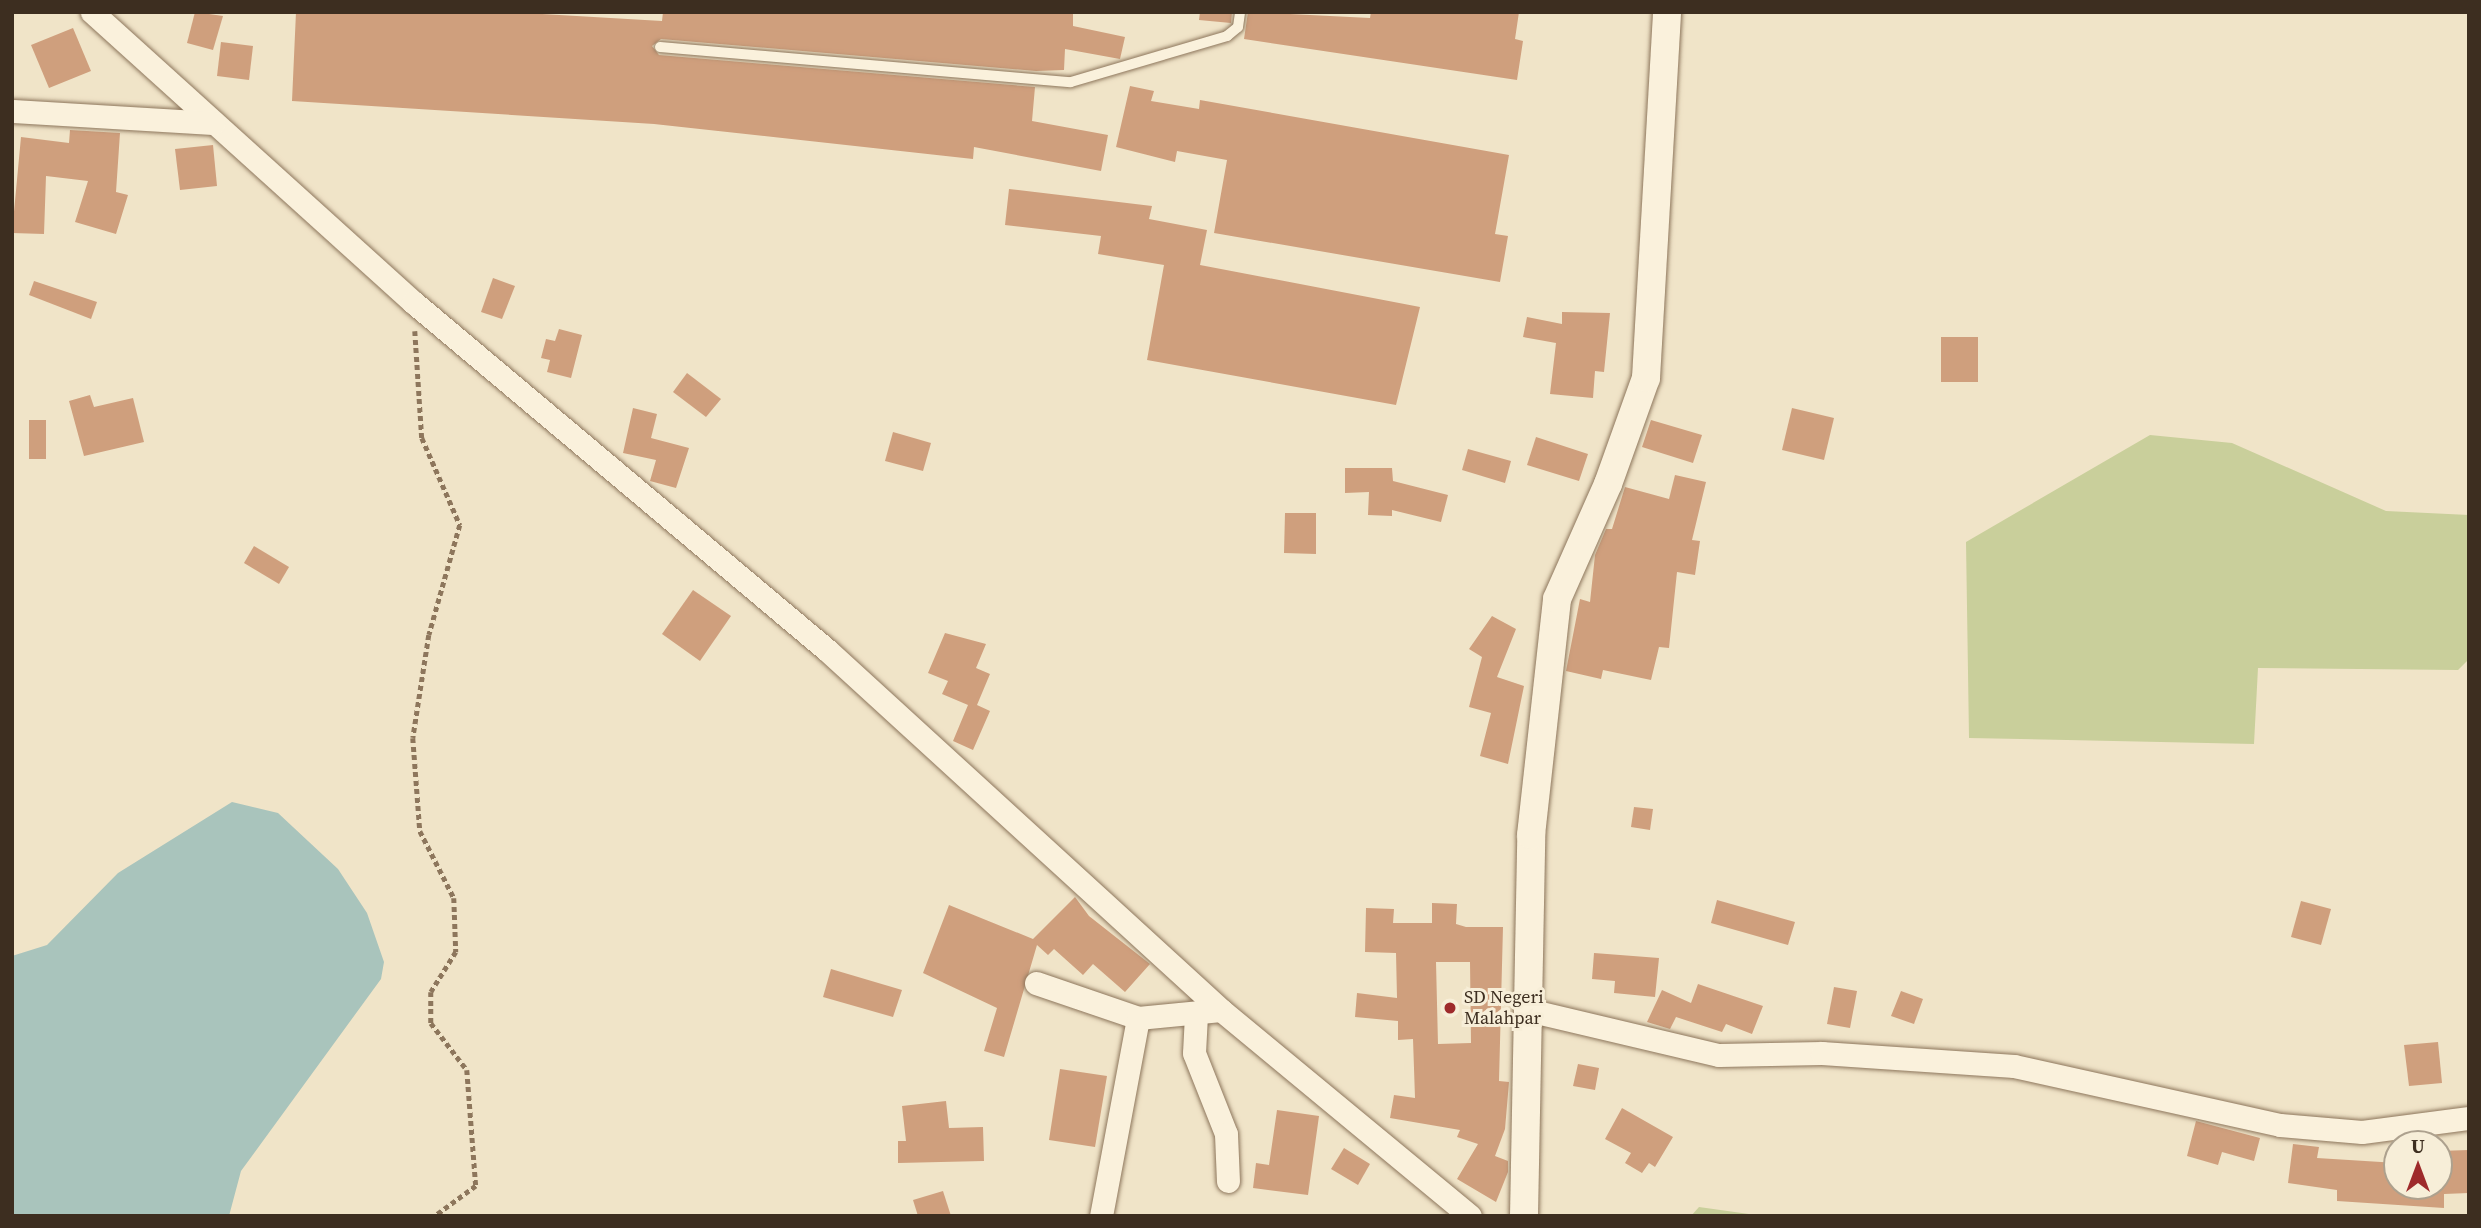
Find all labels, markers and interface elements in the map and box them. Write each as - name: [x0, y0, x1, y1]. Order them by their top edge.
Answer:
- place label: SD Negeri Malahpar: [1464, 987, 1544, 1030]
- marker: SD Negeri Malahpar: [1442, 1000, 1458, 1016]
- north arrow: [2383, 1130, 2453, 1200]
- text: U: [2411, 1133, 2425, 1159]

